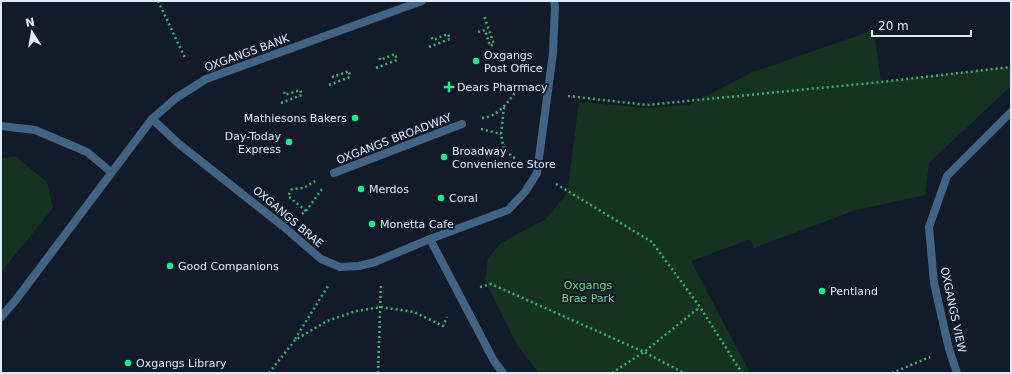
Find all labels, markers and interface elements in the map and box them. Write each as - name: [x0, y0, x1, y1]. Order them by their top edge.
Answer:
- north arrow: [12, 12, 52, 52]
- scale bar: [872, 12, 971, 38]
- text: N: [24, 15, 36, 30]
- text: 20 m: [878, 19, 909, 33]
- street label: OXGANGS BANK: [203, 31, 292, 74]
- place label: Oxgangs Post Office: [484, 49, 543, 75]
- marker: Oxgangs Post Office: [471, 56, 481, 66]
- place label: Dears Pharmacy: [457, 81, 548, 94]
- marker: Dears Pharmacy: [444, 82, 454, 92]
- street label: OXGANGS BROADWAY: [335, 111, 454, 167]
- place label: Mathiesons Bakers: [244, 112, 347, 125]
- marker: Mathiesons Bakers: [350, 113, 360, 123]
- place label: Day-Today Express: [225, 130, 281, 156]
- marker: Day-Today Express: [284, 137, 294, 147]
- place label: Broadway Convenience Store: [452, 145, 556, 171]
- marker: Broadway Convenience Store: [439, 152, 449, 162]
- place label: Merdos: [369, 183, 409, 196]
- street label: OXGANGS BRAE: [250, 184, 326, 250]
- marker: Merdos: [356, 184, 366, 194]
- place label: Coral: [449, 192, 478, 205]
- marker: Coral: [436, 193, 446, 203]
- place label: Monetta Cafe: [380, 218, 454, 231]
- marker: Monetta Cafe: [367, 219, 377, 229]
- place label: Good Companions: [178, 260, 279, 273]
- marker: Good Companions: [165, 261, 175, 271]
- street label: OXGANGS VIEW: [938, 266, 968, 354]
- park label: Oxgangs Brae Park: [562, 279, 615, 305]
- place label: Pentland: [830, 285, 878, 298]
- marker: Pentland: [817, 286, 827, 296]
- place label: Oxgangs Library: [136, 357, 227, 370]
- marker: Oxgangs Library: [123, 358, 133, 368]

